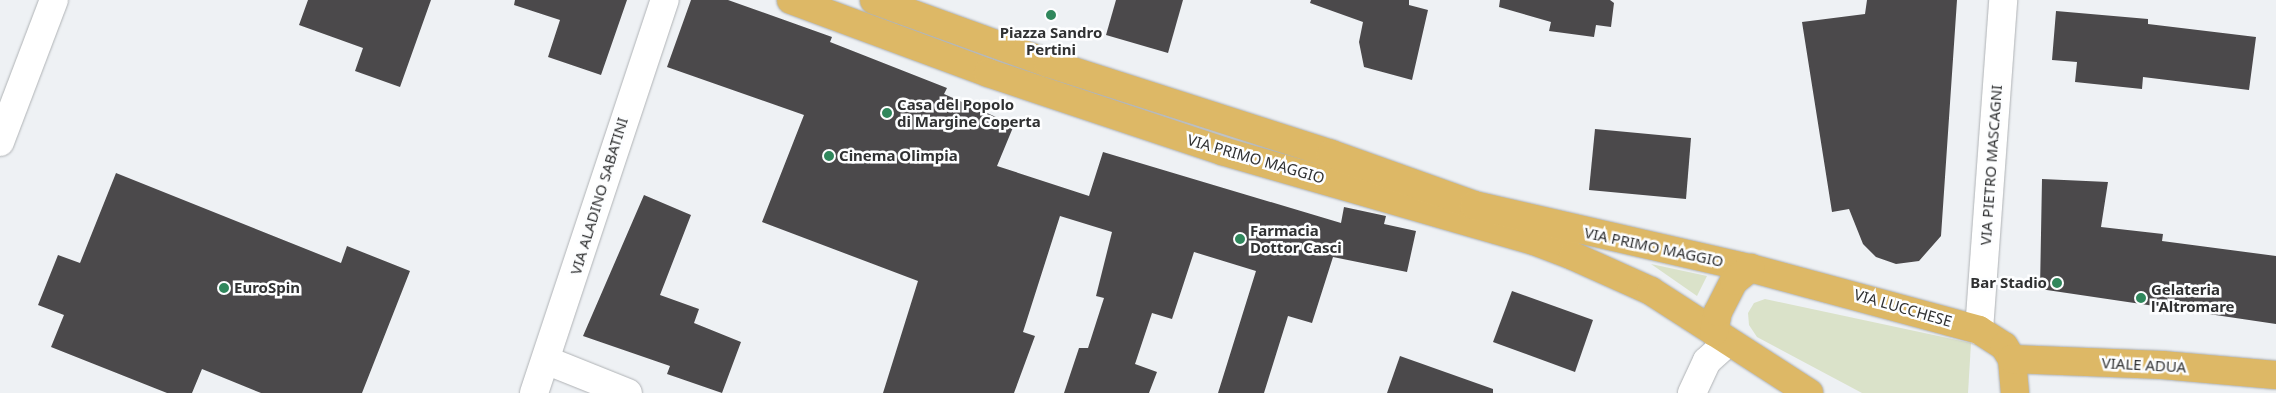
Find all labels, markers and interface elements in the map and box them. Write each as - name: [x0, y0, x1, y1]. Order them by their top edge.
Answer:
- marker: Piazza Sandro Pertini: [1045, 9, 1057, 21]
- place label: Piazza Sandro Pertini: [1000, 23, 1102, 58]
- street label: VIA PIETRO MASCAGNI: [1976, 84, 2006, 246]
- place label: Casa del Popolo di Margine Coperta: [897, 95, 1041, 130]
- marker: Casa del Popolo di Margine Coperta: [881, 107, 893, 119]
- street label: VIA ALADINO SABATINI: [566, 115, 632, 277]
- street label: VIA PRIMO MAGGIO: [1185, 131, 1327, 187]
- place label: Cinema Olimpia: [839, 147, 958, 165]
- marker: Cinema Olimpia: [823, 150, 835, 162]
- place label: Farmacia Dottor Casci: [1250, 221, 1342, 256]
- street label: VIA PRIMO MAGGIO: [1583, 223, 1725, 271]
- marker: Farmacia Dottor Casci: [1234, 233, 1246, 245]
- place label: Bar Stadio: [1970, 274, 2047, 292]
- marker: Bar Stadio: [2051, 277, 2063, 289]
- place label: EuroSpin: [234, 279, 300, 297]
- place label: Gelateria l'Altromare: [2151, 280, 2235, 315]
- marker: EuroSpin: [218, 282, 230, 294]
- street label: VIA LUCCHESE: [1852, 285, 1954, 331]
- marker: Gelateria l'Altromare: [2135, 292, 2147, 304]
- street label: VIALE ADUA: [2101, 354, 2187, 376]

